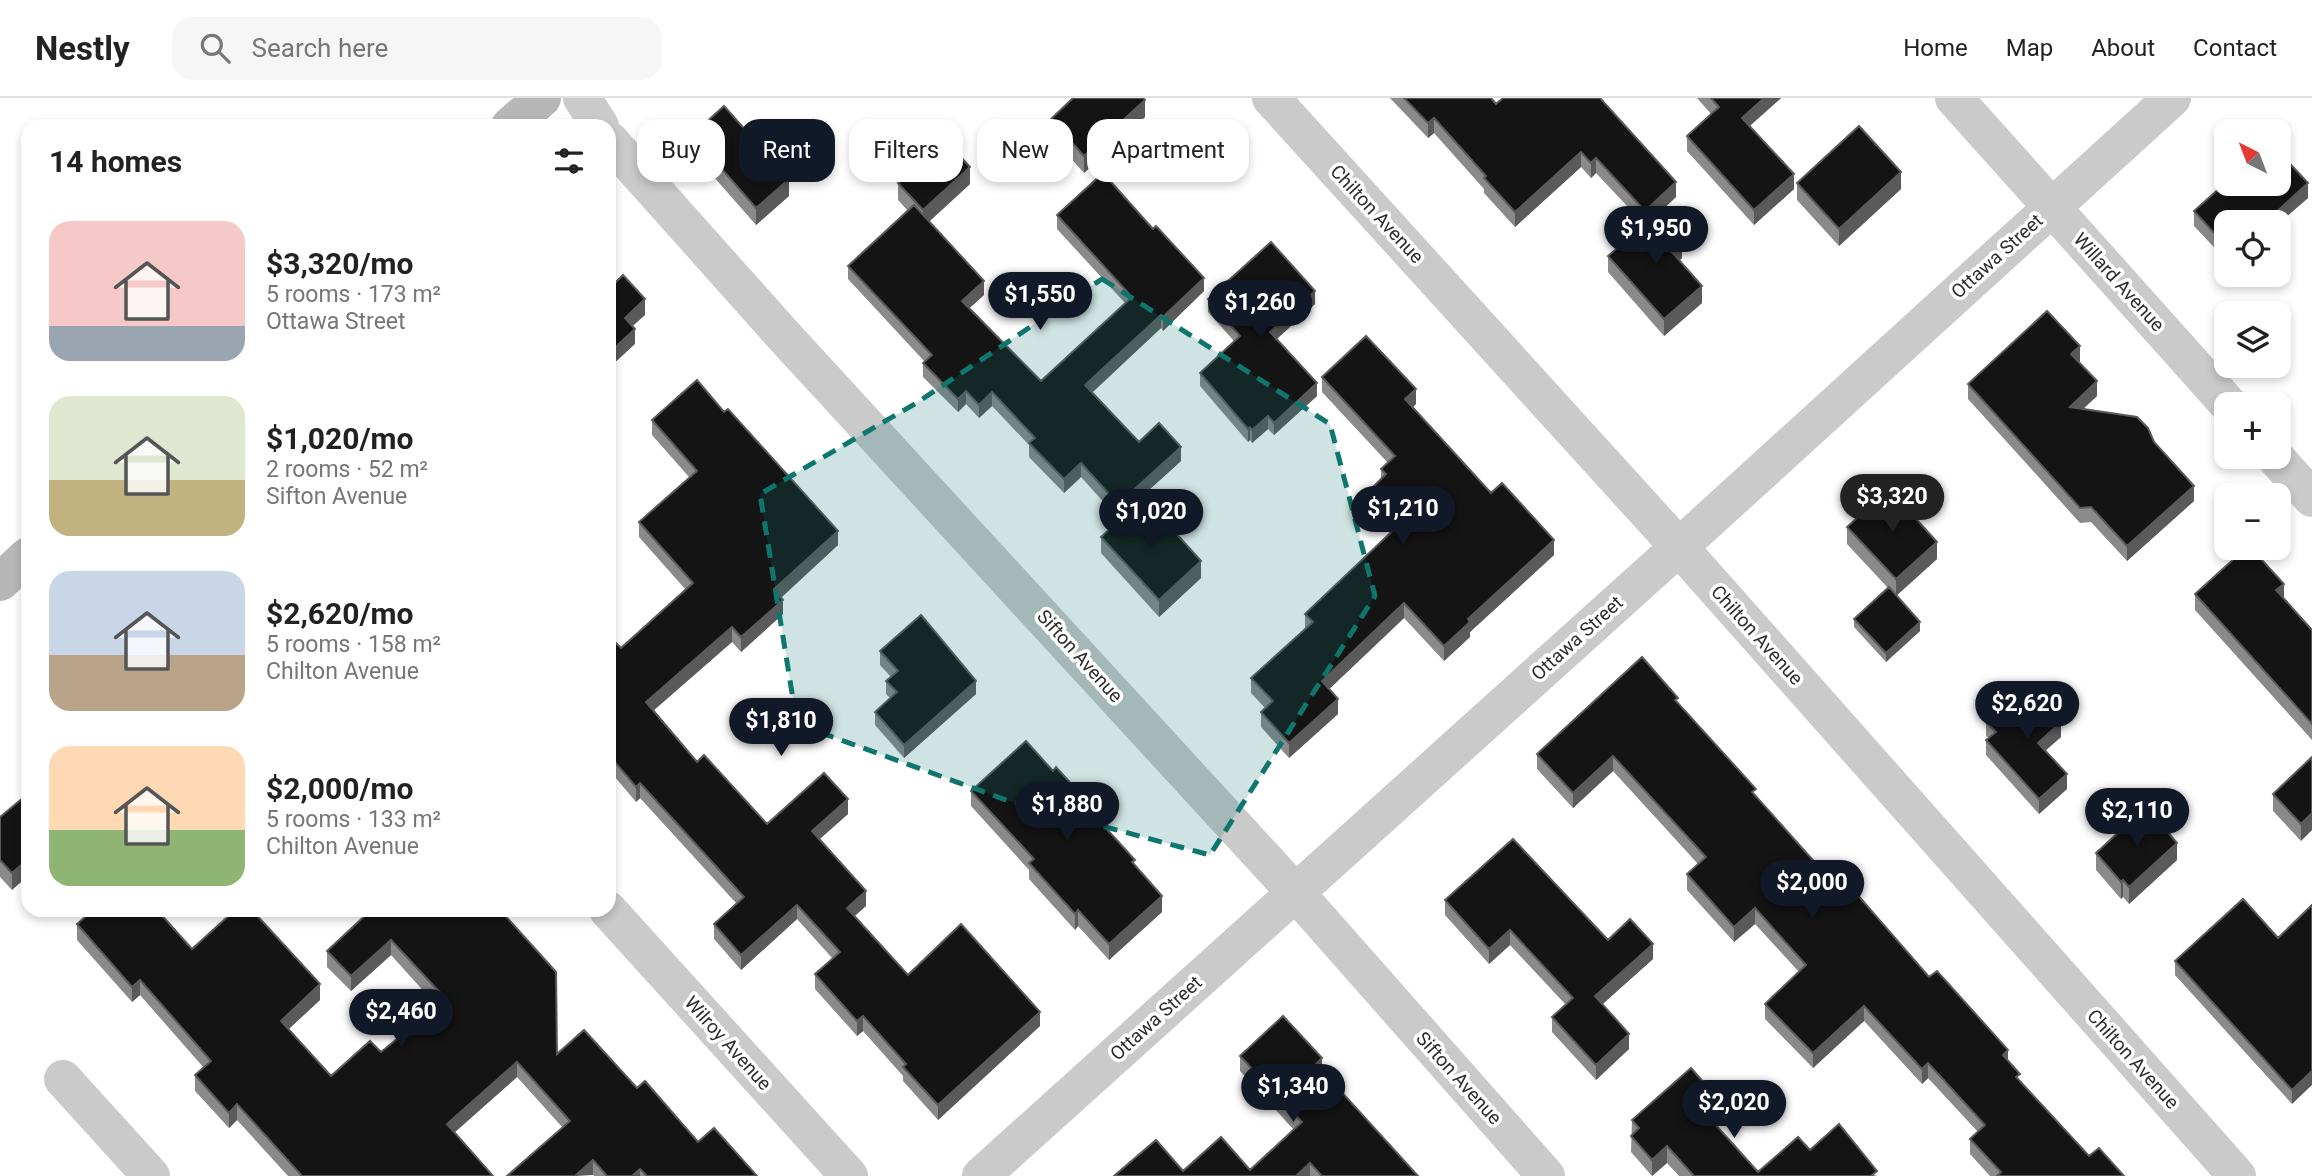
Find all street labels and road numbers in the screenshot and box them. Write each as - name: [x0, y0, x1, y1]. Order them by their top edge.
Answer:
- street label: Chilton Avenue: [1326, 160, 1428, 268]
- street label: Ottawa Street: [1946, 209, 2048, 303]
- street label: Willard Avenue: [2069, 228, 2169, 336]
- street label: Chilton Avenue: [1706, 580, 1808, 690]
- street label: Ottawa Street: [1526, 591, 1628, 685]
- street label: Sifton Avenue: [1032, 605, 1128, 707]
- street label: Ottawa Street: [1105, 971, 1207, 1065]
- street label: Wilroy Avenue: [680, 991, 776, 1095]
- street label: Chilton Avenue: [2082, 1004, 2184, 1114]
- street label: Sifton Avenue: [1411, 1027, 1507, 1129]

